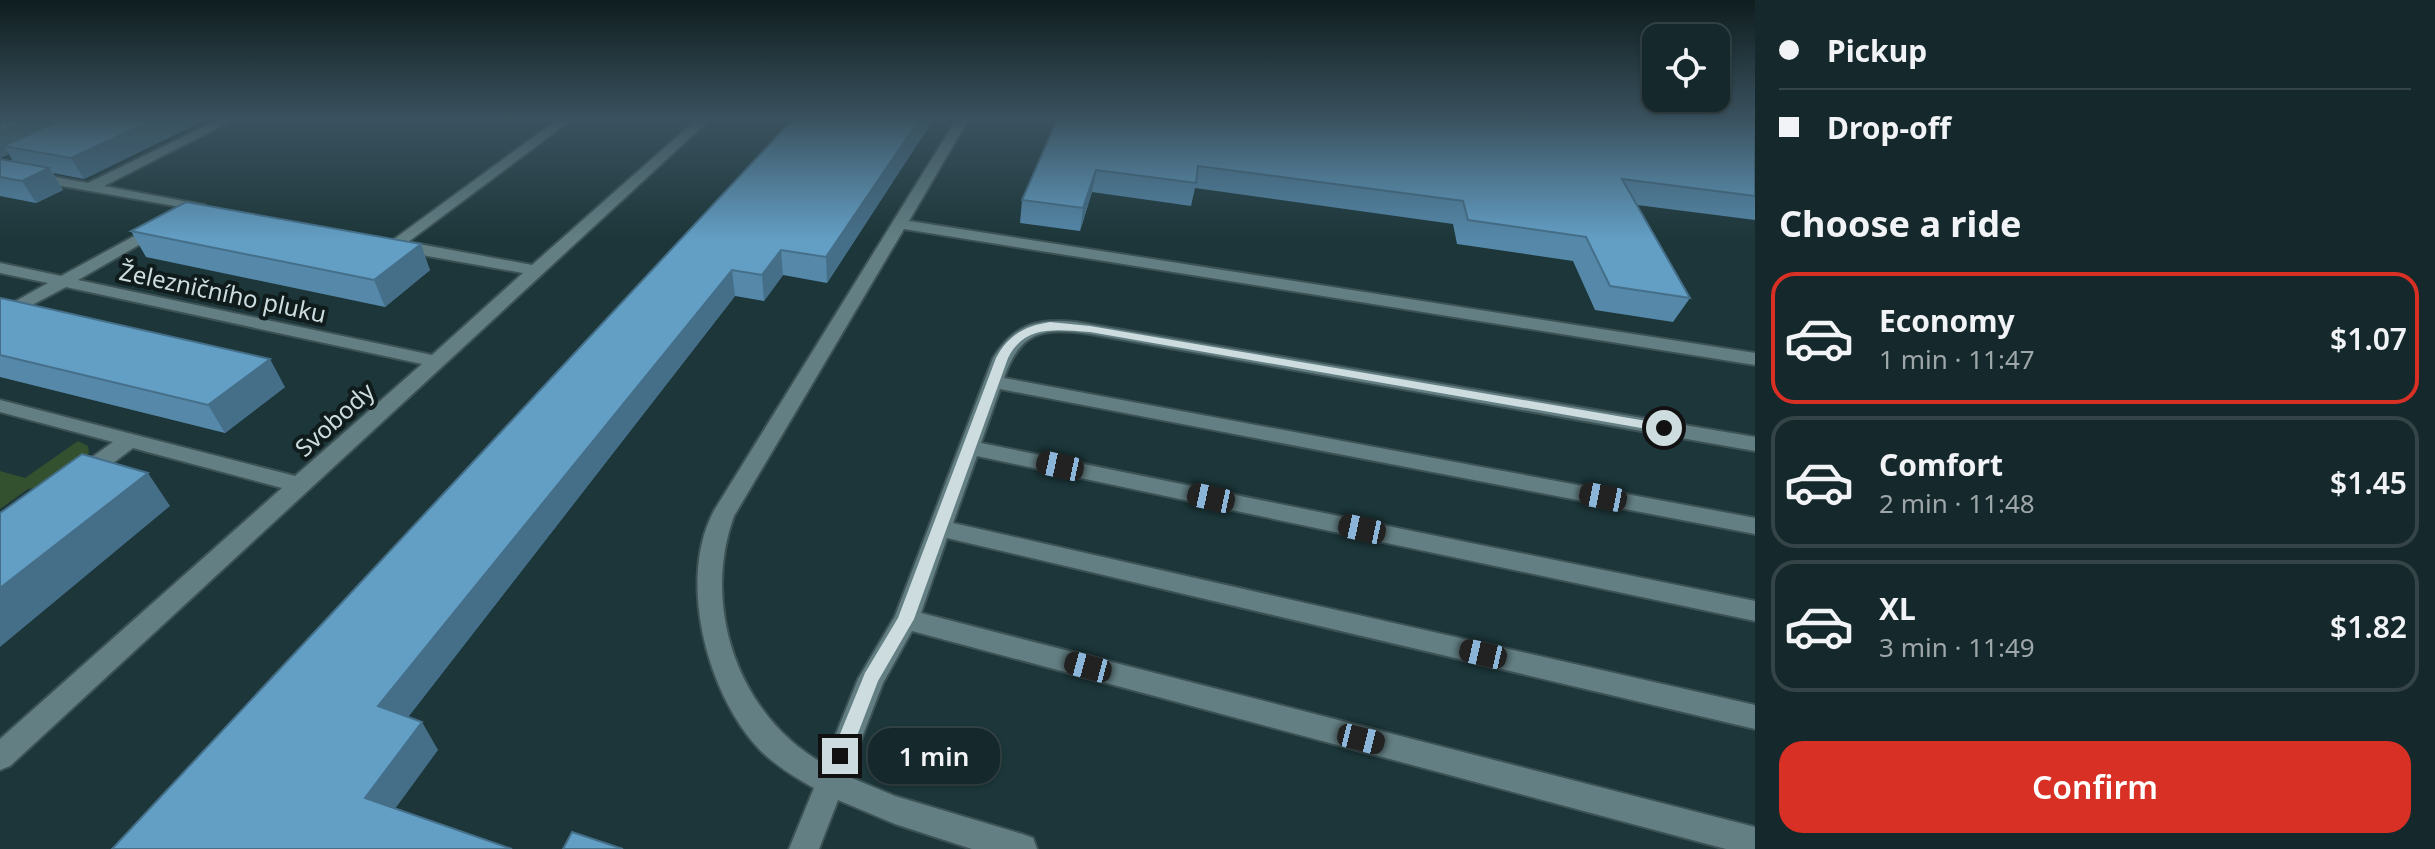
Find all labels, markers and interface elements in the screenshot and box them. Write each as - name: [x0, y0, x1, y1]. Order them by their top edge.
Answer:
- map controls: [1642, 24, 1730, 112]
- button: locate: [1642, 24, 1730, 112]
- text: Pickup: [1827, 30, 1927, 71]
- text: Drop-off: [1827, 107, 1951, 148]
- text: Choose a ride: [1779, 199, 2021, 248]
- street label: Železničního pluku: [117, 254, 329, 330]
- text: Economy: [1879, 300, 2015, 341]
- icon: car: [1783, 302, 1855, 374]
- text: $1.07: [2330, 318, 2407, 359]
- text: 1 min · 11:47: [1879, 341, 2035, 377]
- street label: Svobody: [287, 374, 381, 463]
- route start: [1646, 410, 1682, 446]
- text: Comfort: [1879, 444, 2003, 485]
- icon: car: [1783, 446, 1855, 518]
- car: [1034, 449, 1086, 483]
- text: $1.45: [2330, 462, 2407, 503]
- car: [1185, 481, 1237, 515]
- car: [1577, 481, 1629, 513]
- text: 2 min · 11:48: [1879, 485, 2035, 521]
- car: [1336, 512, 1388, 546]
- text: XL: [1879, 588, 1916, 629]
- icon: car: [1783, 590, 1855, 662]
- text: $1.82: [2330, 606, 2407, 647]
- text: 3 min · 11:49: [1879, 629, 2035, 665]
- car: [1457, 637, 1509, 671]
- car: [1062, 649, 1114, 685]
- car: [1335, 722, 1387, 756]
- callout: 1 min: [868, 728, 1000, 784]
- route end: [822, 738, 858, 774]
- text: 1 min: [899, 738, 969, 774]
- button: Confirm: [1779, 741, 2411, 833]

